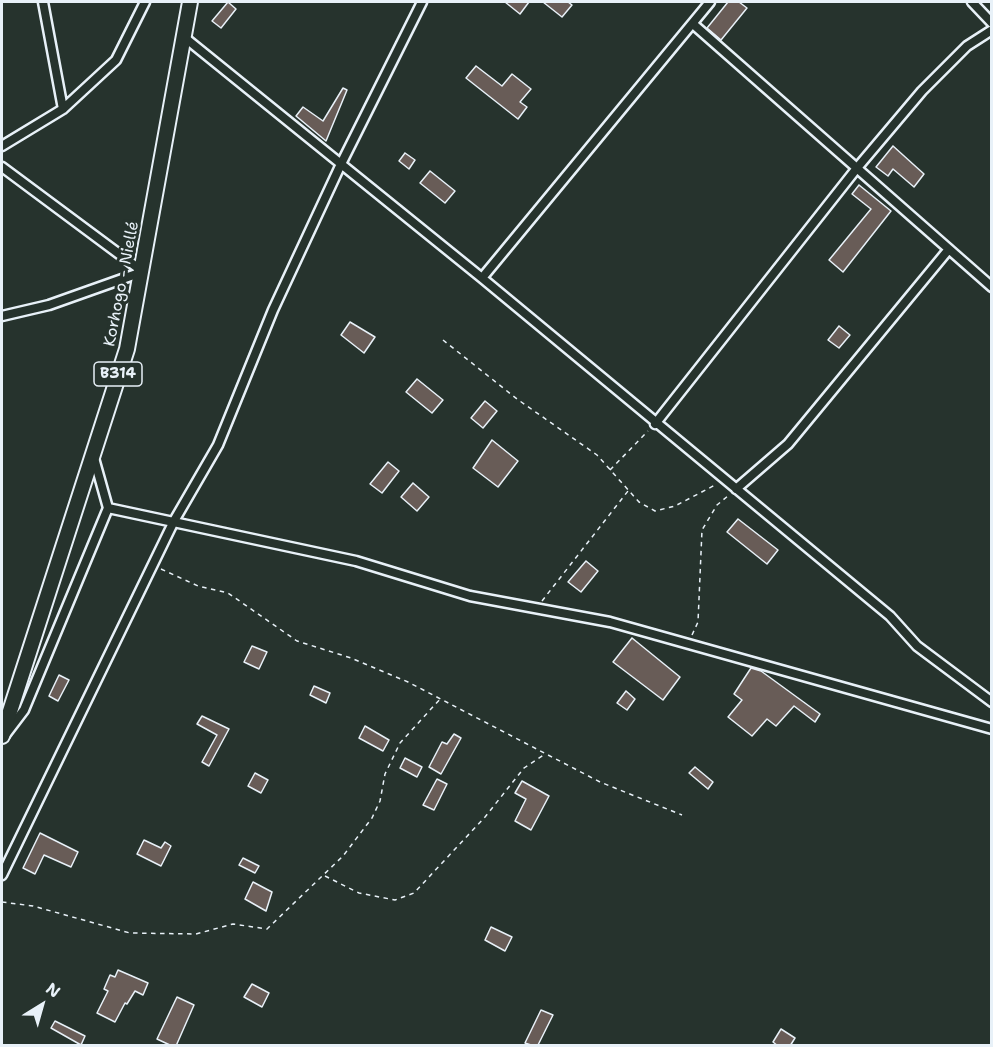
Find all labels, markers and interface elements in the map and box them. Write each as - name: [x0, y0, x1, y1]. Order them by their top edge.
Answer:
- street label: Korhogo - Niellé: [100, 220, 144, 348]
- road number: B314: [94, 362, 142, 386]
- north arrow: [12, 975, 72, 1035]
- text: N: [42, 978, 65, 1002]

